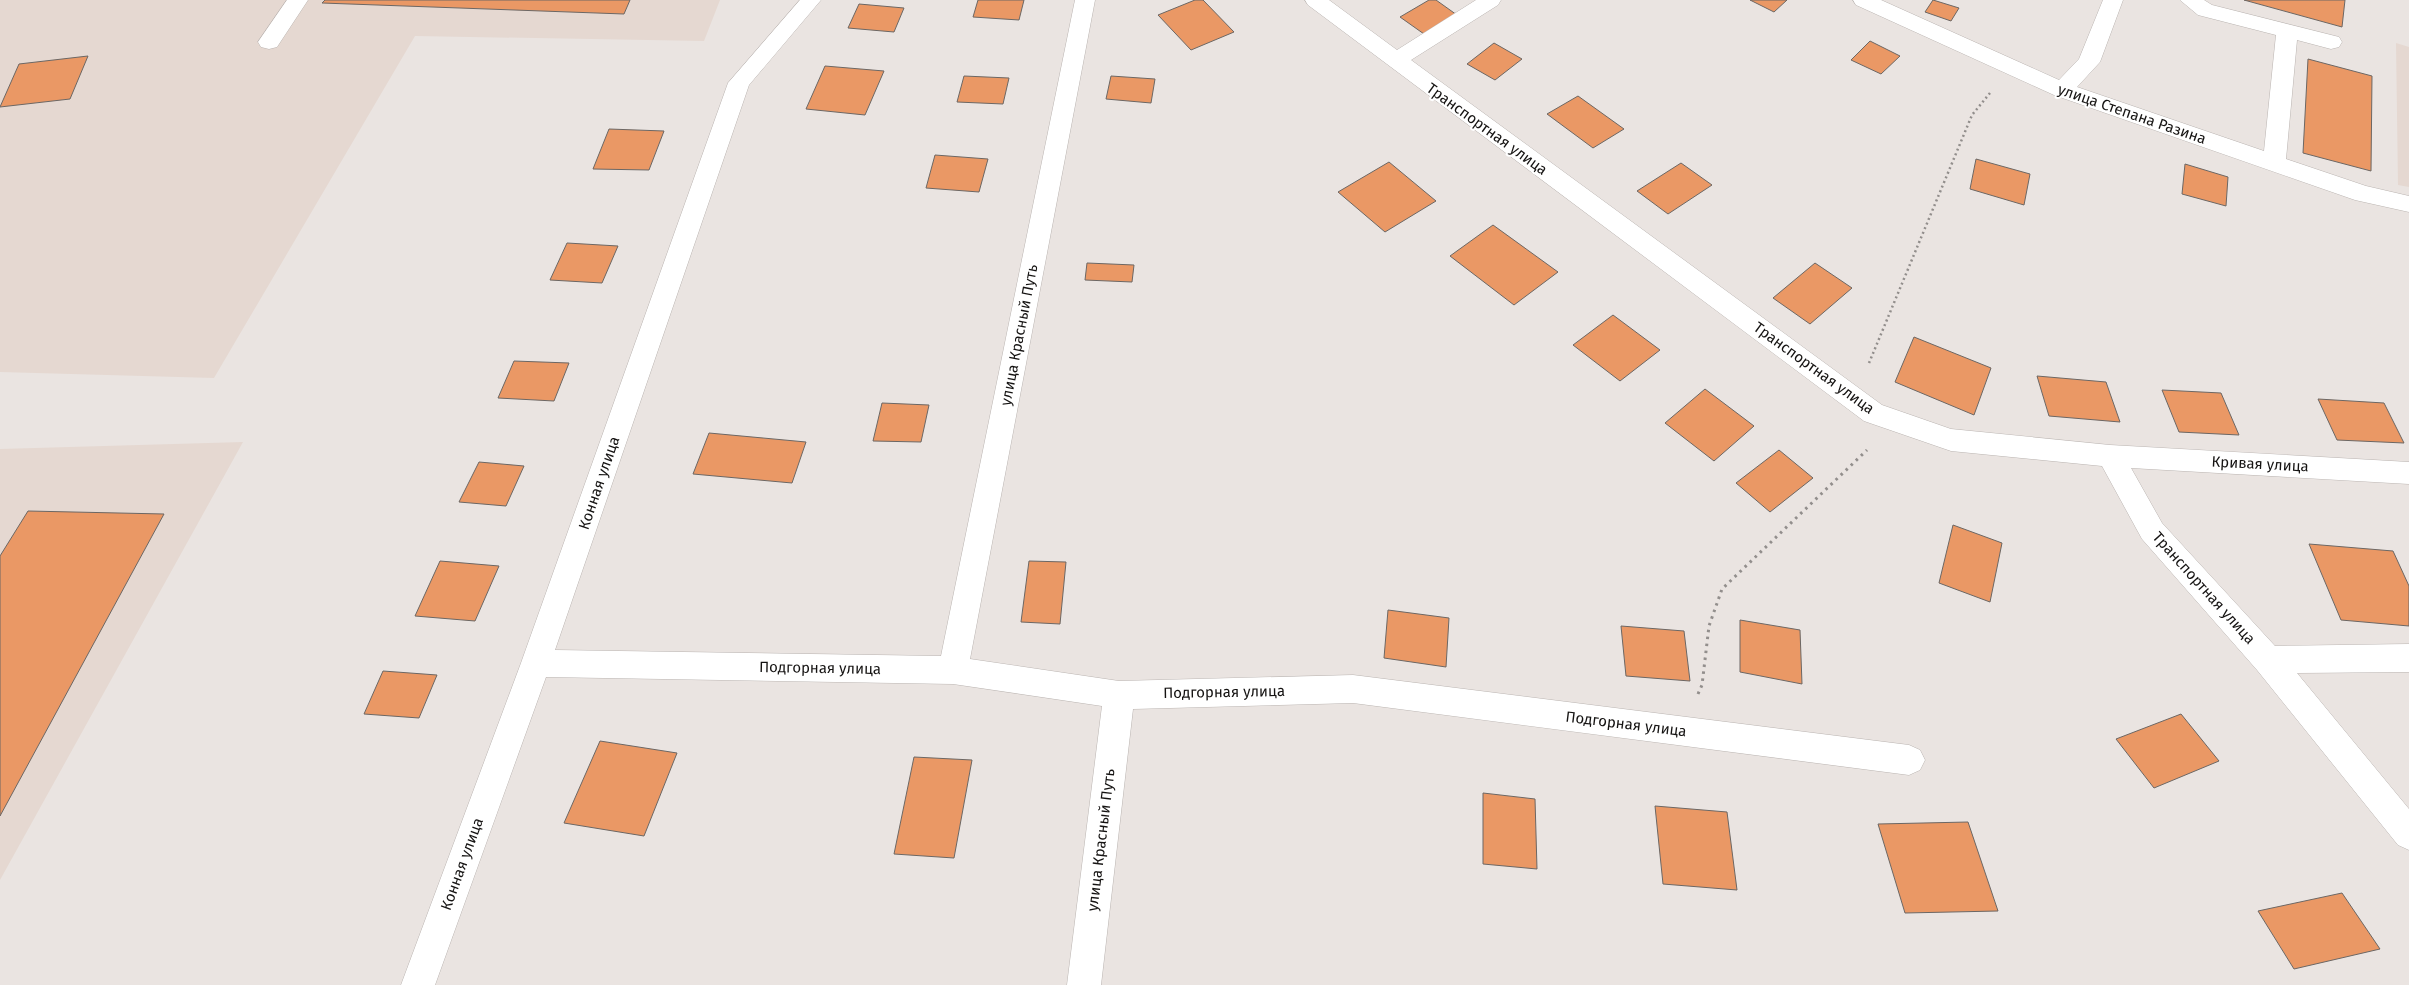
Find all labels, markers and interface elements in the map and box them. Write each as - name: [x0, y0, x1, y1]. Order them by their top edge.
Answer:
- street label: Транспортная улица: [1423, 79, 1551, 179]
- street label: улица Степана Разина: [2055, 80, 2209, 148]
- street label: улица Красный Путь: [996, 263, 1042, 407]
- street label: Транспортная улица: [1750, 318, 1878, 418]
- street label: Конная улица: [575, 434, 623, 532]
- street label: Кривая улица: [2211, 452, 2309, 476]
- street label: Транспортная улица: [2149, 528, 2259, 648]
- street label: Подгорная улица: [759, 658, 881, 678]
- street label: Подгорная улица: [1163, 682, 1285, 702]
- street label: Подгорная улица: [1564, 708, 1688, 740]
- street label: улица Красный Путь: [1083, 767, 1119, 912]
- street label: Конная улица: [437, 815, 487, 913]

